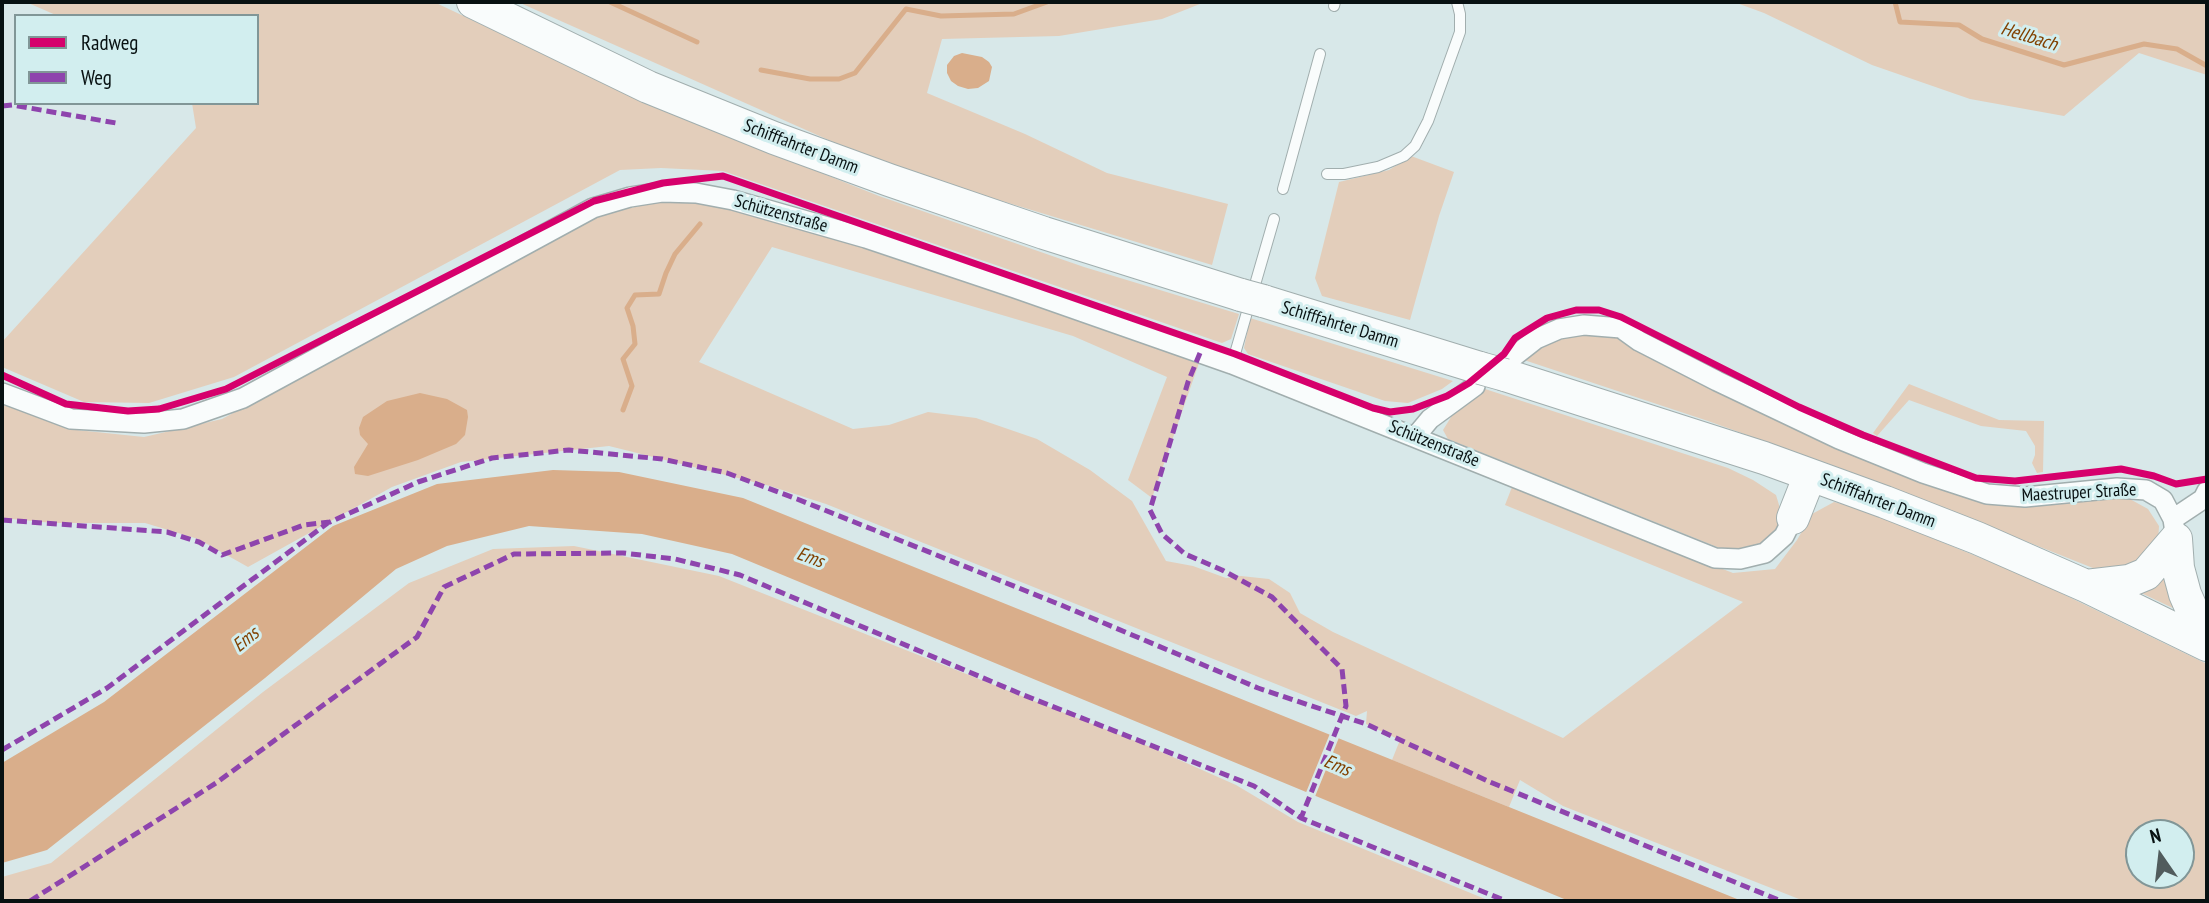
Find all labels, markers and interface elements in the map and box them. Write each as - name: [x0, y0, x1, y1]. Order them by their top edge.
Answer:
- legend: [14, 14, 259, 105]
- water label: Hellbach: [1998, 18, 2060, 56]
- text: Radweg: [81, 29, 138, 56]
- text: Weg: [81, 64, 112, 91]
- street label: Schifffahrter Damm: [740, 115, 862, 179]
- street label: Schützenstraße: [732, 190, 830, 238]
- street label: Schifffahrter Damm: [1279, 297, 1401, 353]
- street label: Schützenstraße: [1386, 416, 1482, 472]
- street label: Schifffahrter Damm: [1817, 469, 1939, 533]
- street label: Maestruper Straße: [2021, 479, 2137, 507]
- water label: Ems: [793, 543, 827, 573]
- water label: Ems: [228, 623, 264, 657]
- water label: Ems: [1320, 750, 1354, 782]
- north arrow: [2125, 819, 2195, 889]
- text: N: [2148, 823, 2163, 848]

